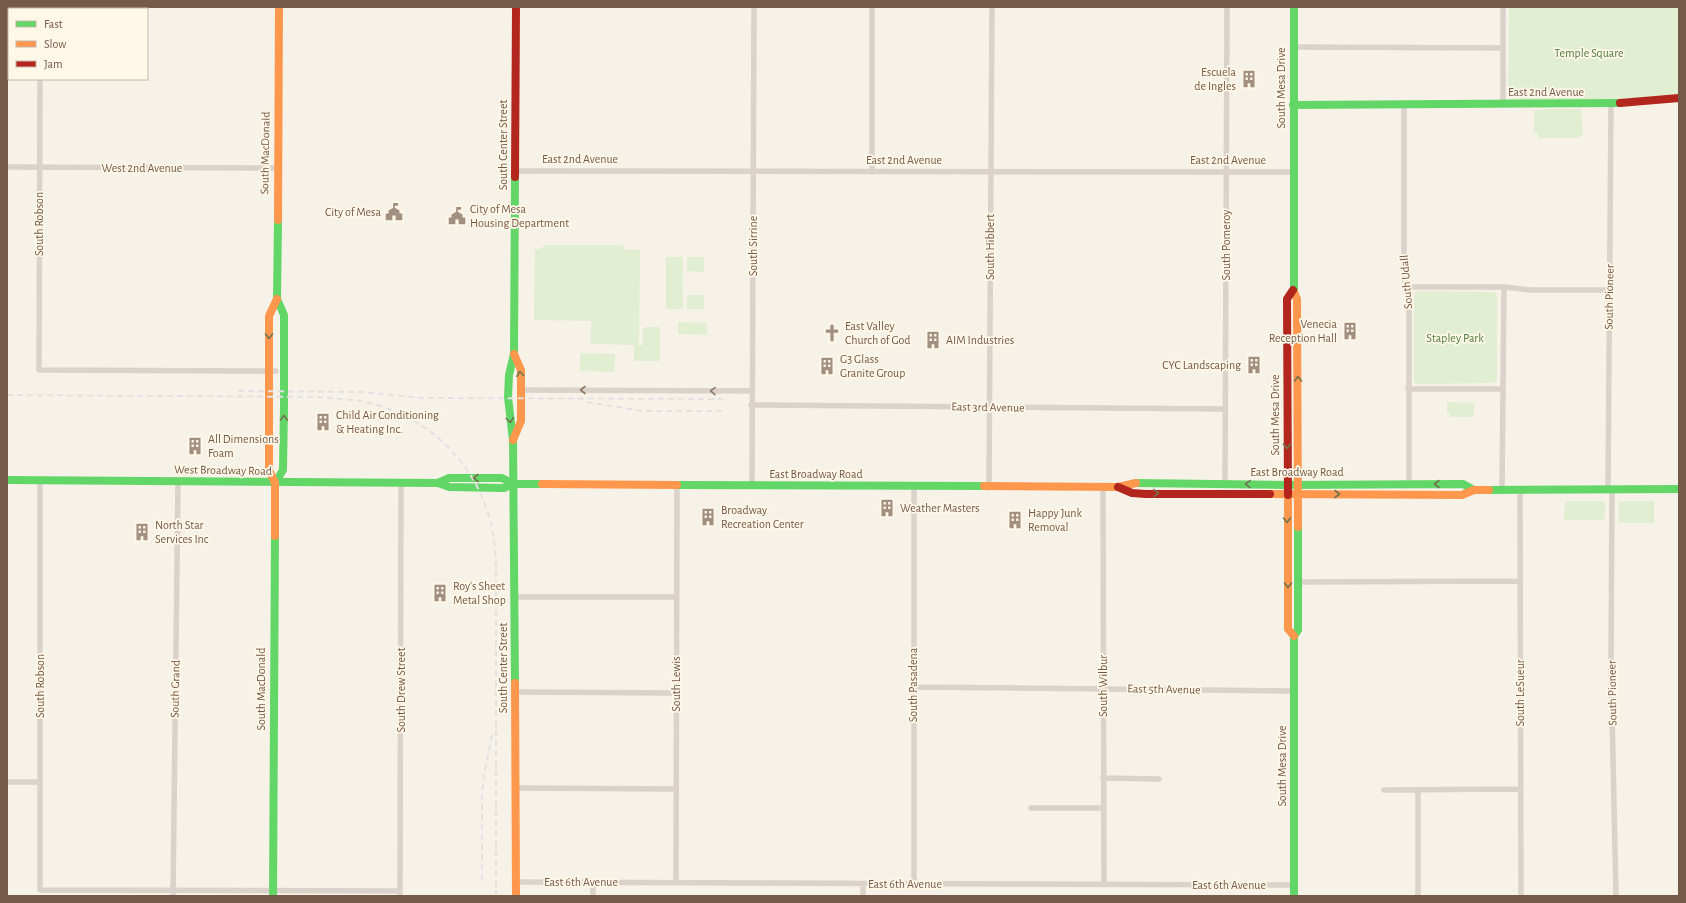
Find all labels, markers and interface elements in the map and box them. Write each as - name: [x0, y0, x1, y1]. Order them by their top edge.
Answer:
- legend: [8, 8, 148, 80]
- text: Fast: [44, 18, 63, 30]
- text: Slow: [44, 38, 66, 50]
- street label: South Mesa Drive: [1275, 47, 1287, 129]
- park label: Temple Square: [1554, 47, 1624, 59]
- text: Jam: [44, 58, 63, 70]
- place label: Escuela de Ingles: [1194, 66, 1236, 92]
- building icon: Escuela de Ingles: [1239, 69, 1259, 89]
- street label: East 2nd Avenue: [1508, 86, 1584, 98]
- street label: South Center Street: [497, 100, 509, 190]
- street label: South MacDonald: [258, 111, 272, 195]
- street label: East 2nd Avenue: [542, 153, 618, 165]
- street label: East 2nd Avenue: [866, 154, 942, 166]
- street label: East 2nd Avenue: [1190, 154, 1266, 166]
- street label: West 2nd Avenue: [102, 162, 182, 174]
- street label: South Robson: [33, 192, 45, 256]
- public building icon: City of Mesa: [384, 202, 404, 222]
- place label: City of Mesa Housing Department: [470, 203, 569, 229]
- place label: City of Mesa: [325, 206, 381, 219]
- public building icon: City of Mesa Housing Department: [447, 206, 467, 226]
- street label: South Pomeroy: [1220, 210, 1233, 280]
- street label: South Hibbert: [984, 214, 996, 280]
- street label: South Sirrine: [747, 216, 759, 276]
- street label: South Udall: [1398, 254, 1414, 310]
- street label: South Pioneer: [1602, 264, 1616, 330]
- place label: Venecia Reception Hall: [1269, 318, 1337, 344]
- place label: East Valley Church of God: [845, 320, 911, 346]
- building icon: Venecia Reception Hall: [1340, 321, 1360, 341]
- church icon: East Valley Church of God: [822, 323, 842, 343]
- building icon: AIM Industries: [923, 330, 943, 350]
- park label: Stapley Park: [1426, 332, 1484, 345]
- one-way arrow: [265, 333, 273, 339]
- place label: AIM Industries: [946, 334, 1014, 346]
- place label: G3 Glass Granite Group: [840, 353, 905, 379]
- building icon: CYC Landscaping: [1244, 355, 1264, 375]
- building icon: G3 Glass Granite Group: [817, 356, 837, 376]
- place label: CYC Landscaping: [1162, 359, 1241, 371]
- one-way arrow: [516, 371, 525, 377]
- street label: South Mesa Drive: [1269, 374, 1281, 456]
- one-way arrow: [1294, 376, 1302, 382]
- one-way arrow: [580, 386, 586, 394]
- one-way arrow: [710, 386, 716, 395]
- street label: East 3rd Avenue: [951, 400, 1025, 414]
- place label: Child Air Conditioning & Heating Inc.: [336, 409, 439, 435]
- building icon: Child Air Conditioning & Heating Inc.: [313, 412, 333, 432]
- one-way arrow: [279, 415, 288, 421]
- one-way arrow: [505, 417, 514, 423]
- place label: All Dimensions Foam: [208, 433, 279, 459]
- building icon: All Dimensions Foam: [185, 436, 205, 456]
- one-way arrow: [1283, 443, 1291, 449]
- street label: West Broadway Road: [174, 463, 272, 478]
- street label: East Broadway Road: [1250, 466, 1344, 479]
- street label: East Broadway Road: [769, 468, 863, 481]
- one-way arrow: [473, 474, 479, 482]
- one-way arrow: [1245, 480, 1251, 488]
- one-way arrow: [1434, 480, 1440, 488]
- one-way arrow: [1153, 489, 1159, 498]
- one-way arrow: [1334, 490, 1340, 498]
- building icon: Weather Masters: [877, 498, 897, 518]
- place label: Weather Masters: [900, 502, 980, 514]
- place label: Broadway Recreation Center: [721, 504, 804, 530]
- building icon: Broadway Recreation Center: [698, 507, 718, 527]
- place label: Happy Junk Removal: [1028, 507, 1082, 533]
- building icon: Happy Junk Removal: [1005, 510, 1025, 530]
- one-way arrow: [1283, 517, 1291, 523]
- place label: North Star Services Inc: [155, 519, 209, 545]
- building icon: North Star Services Inc: [132, 522, 152, 542]
- place label: Roy's Sheet Metal Shop: [453, 580, 506, 606]
- one-way arrow: [1284, 582, 1292, 588]
- building icon: Roy's Sheet Metal Shop: [430, 583, 450, 603]
- street label: South Center Street: [497, 623, 509, 713]
- street label: South MacDonald: [255, 647, 267, 731]
- street label: South Drew Street: [395, 647, 407, 732]
- street label: South Pasadena: [907, 647, 919, 722]
- street label: South Robson: [34, 654, 46, 718]
- street label: South Wilbur: [1097, 655, 1109, 717]
- street label: South Lewis: [670, 656, 682, 712]
- street label: South LeSueur: [1514, 659, 1526, 727]
- street label: South Grand: [168, 660, 182, 718]
- street label: South Pioneer: [1605, 660, 1619, 726]
- street label: East 5th Avenue: [1127, 682, 1201, 696]
- street label: South Mesa Drive: [1276, 725, 1288, 807]
- street label: East 6th Avenue: [544, 876, 618, 888]
- street label: East 6th Avenue: [868, 878, 942, 890]
- street label: East 6th Avenue: [1192, 879, 1266, 891]

